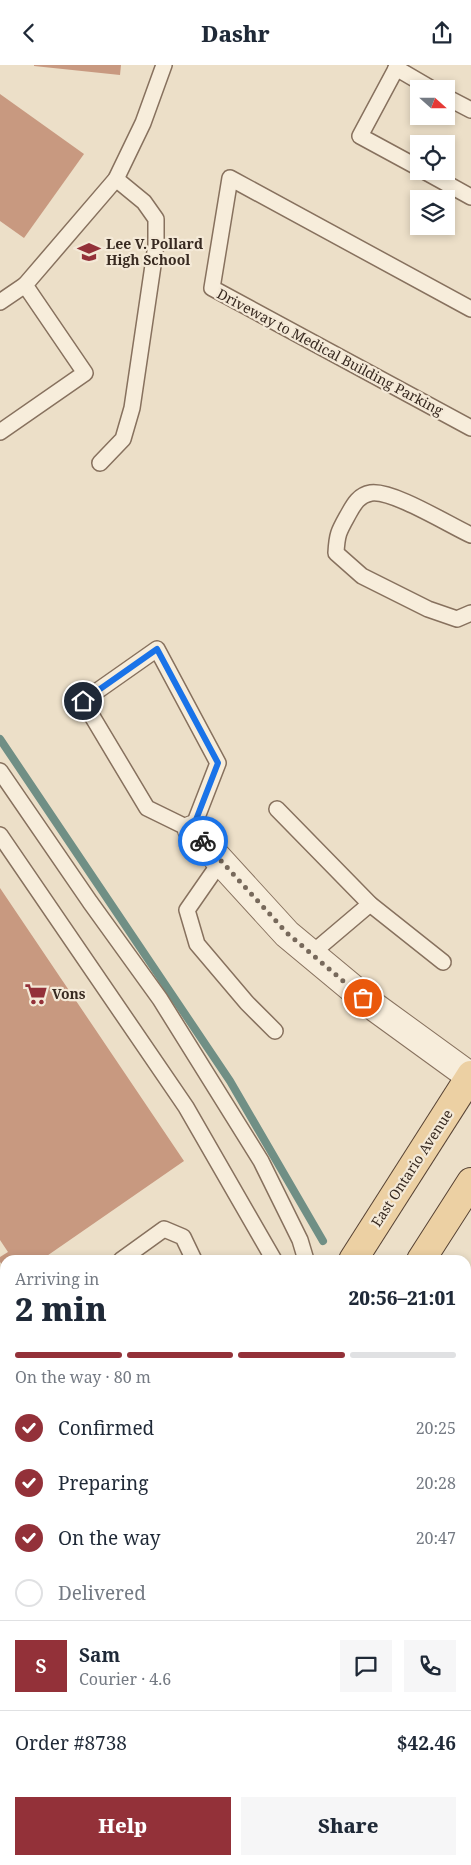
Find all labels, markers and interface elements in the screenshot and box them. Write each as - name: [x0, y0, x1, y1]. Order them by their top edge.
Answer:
- text: Dashr: [201, 18, 270, 48]
- icon: back: [15, 19, 43, 47]
- icon: share: [428, 19, 456, 47]
- north arrow: [410, 80, 455, 125]
- map controls: [410, 80, 455, 235]
- button: locate: [410, 135, 455, 180]
- button: layers: [410, 190, 455, 235]
- place label: Lee V. Pollard High School: [106, 234, 203, 269]
- school or university icon: Lee V. Pollard High School: [76, 239, 102, 265]
- street label: Driveway to Medical Building Parking: [214, 284, 447, 420]
- pin: [62, 680, 104, 722]
- icon: home: [69, 687, 97, 715]
- courier: [178, 816, 228, 866]
- icon: bike: [189, 827, 217, 855]
- pin: [342, 977, 384, 1019]
- supermarket icon: Vons: [23, 981, 49, 1007]
- place label: Vons: [52, 984, 86, 1003]
- icon: bag: [349, 984, 377, 1012]
- street label: East Ontario Avenue: [366, 1105, 457, 1230]
- text: Arriving in: [15, 1268, 99, 1290]
- text: 20:56–21:01: [348, 1285, 456, 1311]
- text: 2 min: [15, 1287, 107, 1330]
- text: On the way · 80 m: [15, 1366, 151, 1388]
- icon: check: [15, 1414, 43, 1442]
- text: Confirmed: [58, 1415, 154, 1441]
- text: 20:25: [416, 1417, 456, 1439]
- icon: check: [15, 1469, 43, 1497]
- text: Preparing: [58, 1470, 148, 1496]
- text: 20:28: [416, 1472, 456, 1494]
- icon: check: [15, 1524, 43, 1552]
- text: On the way: [58, 1525, 161, 1551]
- text: 20:47: [416, 1527, 456, 1549]
- text: Delivered: [58, 1580, 146, 1606]
- button: chat: [340, 1640, 392, 1692]
- button: phone: [404, 1640, 456, 1692]
- text: Sam: [79, 1642, 120, 1668]
- text: S: [35, 1653, 47, 1679]
- text: Courier · 4.6: [79, 1668, 171, 1690]
- text: Order #8738: [15, 1730, 127, 1756]
- text: $42.46: [397, 1730, 456, 1756]
- button: Help: [15, 1797, 231, 1855]
- button: Share: [241, 1797, 456, 1855]

